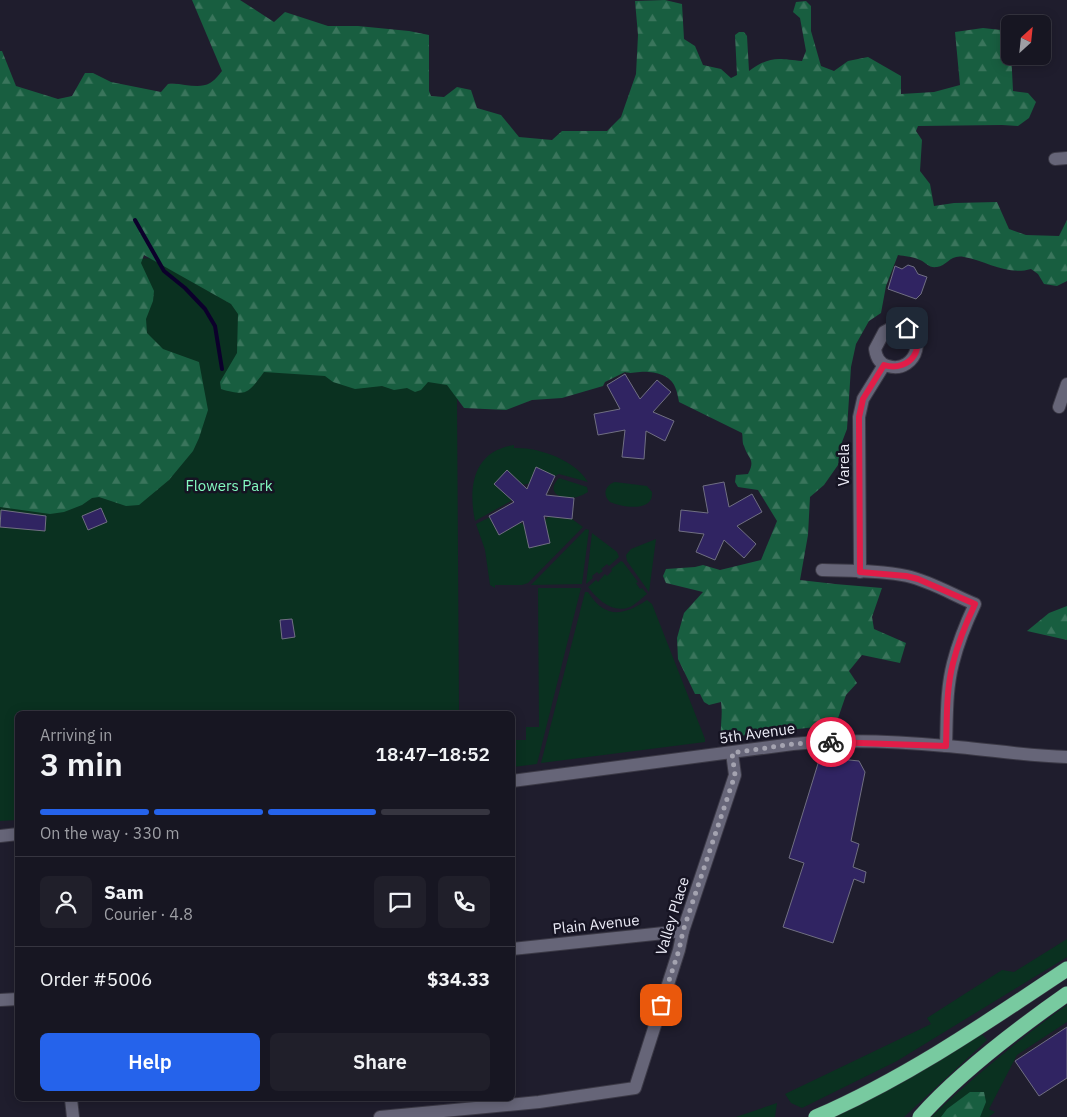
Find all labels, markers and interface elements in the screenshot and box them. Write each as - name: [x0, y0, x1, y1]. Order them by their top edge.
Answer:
- north arrow: [1001, 15, 1051, 65]
- map controls: [1001, 15, 1051, 65]
- pin: [886, 307, 928, 349]
- icon: home: [893, 314, 921, 342]
- street label: Varela: [834, 444, 853, 486]
- park label: Flowers Park: [185, 476, 273, 495]
- courier: [806, 717, 856, 767]
- street label: 5th Avenue: [718, 718, 796, 748]
- text: Arriving in: [40, 725, 112, 745]
- icon: bike: [817, 728, 845, 756]
- text: 18:47–18:52: [376, 742, 490, 766]
- text: 3 min: [40, 743, 123, 785]
- text: On the way · 330 m: [40, 823, 179, 843]
- street label: Valley Place: [651, 875, 693, 957]
- button: person: [40, 876, 92, 928]
- button: chat: [374, 876, 426, 928]
- button: phone: [438, 876, 490, 928]
- text: Sam: [104, 880, 144, 904]
- text: Courier · 4.8: [104, 904, 193, 924]
- street label: Plain Avenue: [552, 910, 640, 938]
- text: Order #5006: [40, 967, 152, 991]
- text: $34.33: [427, 967, 490, 991]
- pin: [640, 984, 682, 1026]
- icon: bag: [647, 991, 675, 1019]
- button: Help: [40, 1033, 260, 1091]
- button: Share: [270, 1033, 490, 1091]

